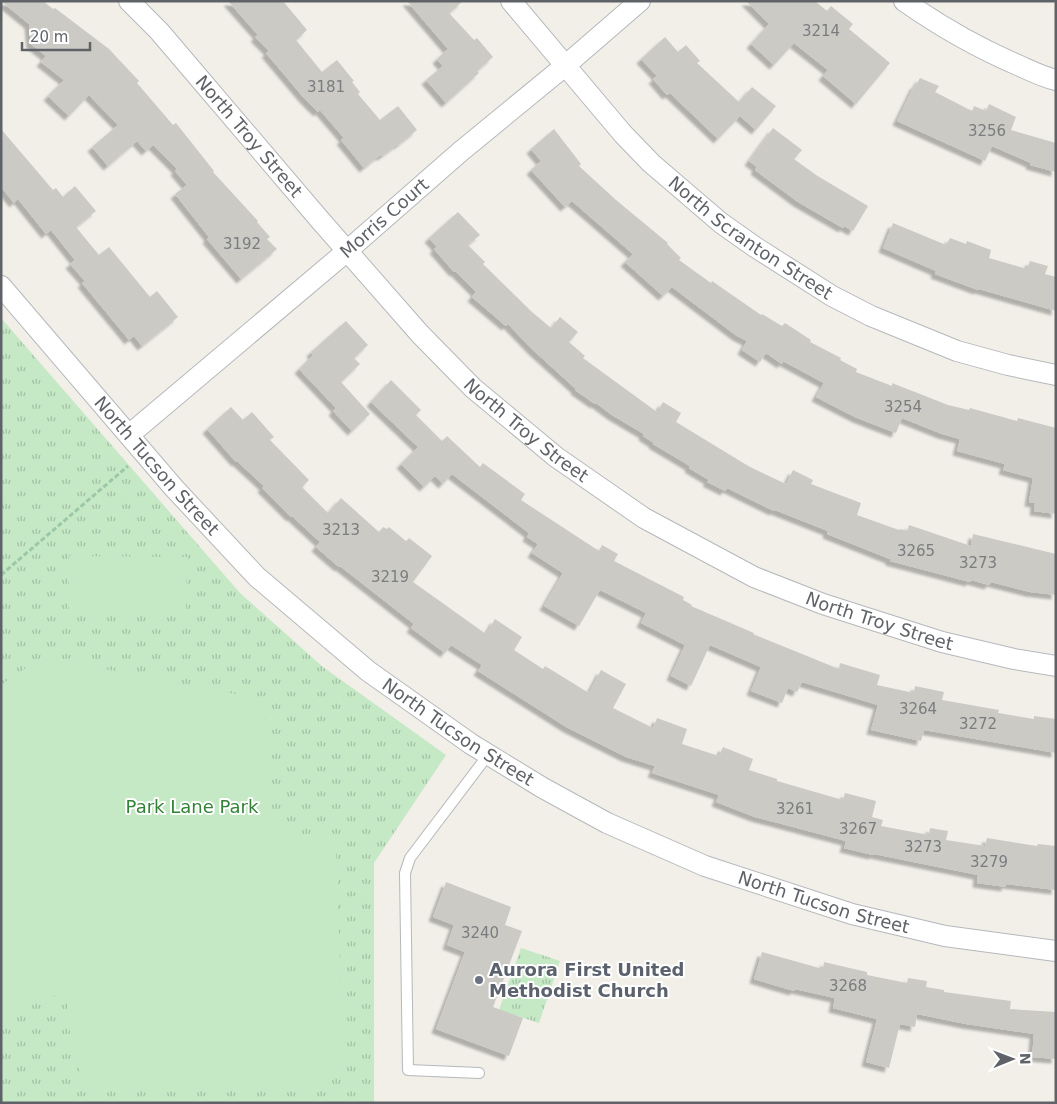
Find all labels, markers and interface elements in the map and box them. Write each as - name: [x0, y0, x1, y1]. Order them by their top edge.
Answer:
- scale bar: [22, 20, 90, 52]
- house number: 3214: [802, 22, 840, 40]
- text: 20 m: [30, 28, 68, 46]
- street label: North Troy Street: [191, 71, 307, 201]
- house number: 3181: [307, 78, 345, 96]
- house number: 3256: [968, 122, 1006, 140]
- street label: North Scranton Street: [664, 172, 837, 304]
- street label: Morris Court: [336, 173, 433, 262]
- house number: 3192: [223, 235, 261, 253]
- street label: North Troy Street: [460, 374, 593, 486]
- street label: North Tucson Street: [90, 392, 224, 539]
- house number: 3254: [884, 398, 922, 416]
- house number: 3213: [322, 521, 360, 539]
- house number: 3265: [897, 542, 935, 560]
- house number: 3273: [959, 554, 997, 572]
- house number: 3219: [371, 568, 409, 586]
- street label: North Troy Street: [803, 587, 955, 654]
- street label: North Tucson Street: [378, 674, 538, 790]
- house number: 3264: [899, 700, 937, 718]
- house number: 3272: [959, 715, 997, 733]
- park label: Park Lane Park: [126, 796, 259, 817]
- house number: 3261: [776, 800, 814, 818]
- house number: 3267: [839, 820, 877, 838]
- house number: 3273: [904, 838, 942, 856]
- house number: 3279: [970, 853, 1008, 871]
- street label: North Tucson Street: [735, 867, 912, 937]
- house number: 3240: [461, 924, 499, 942]
- place label: Aurora First United Methodist Church: [489, 959, 685, 1001]
- marker: Aurora First United Methodist Church: [473, 974, 485, 986]
- house number: 3268: [829, 977, 867, 995]
- north arrow: [987, 1034, 1037, 1084]
- text: N: [1017, 1053, 1033, 1065]

